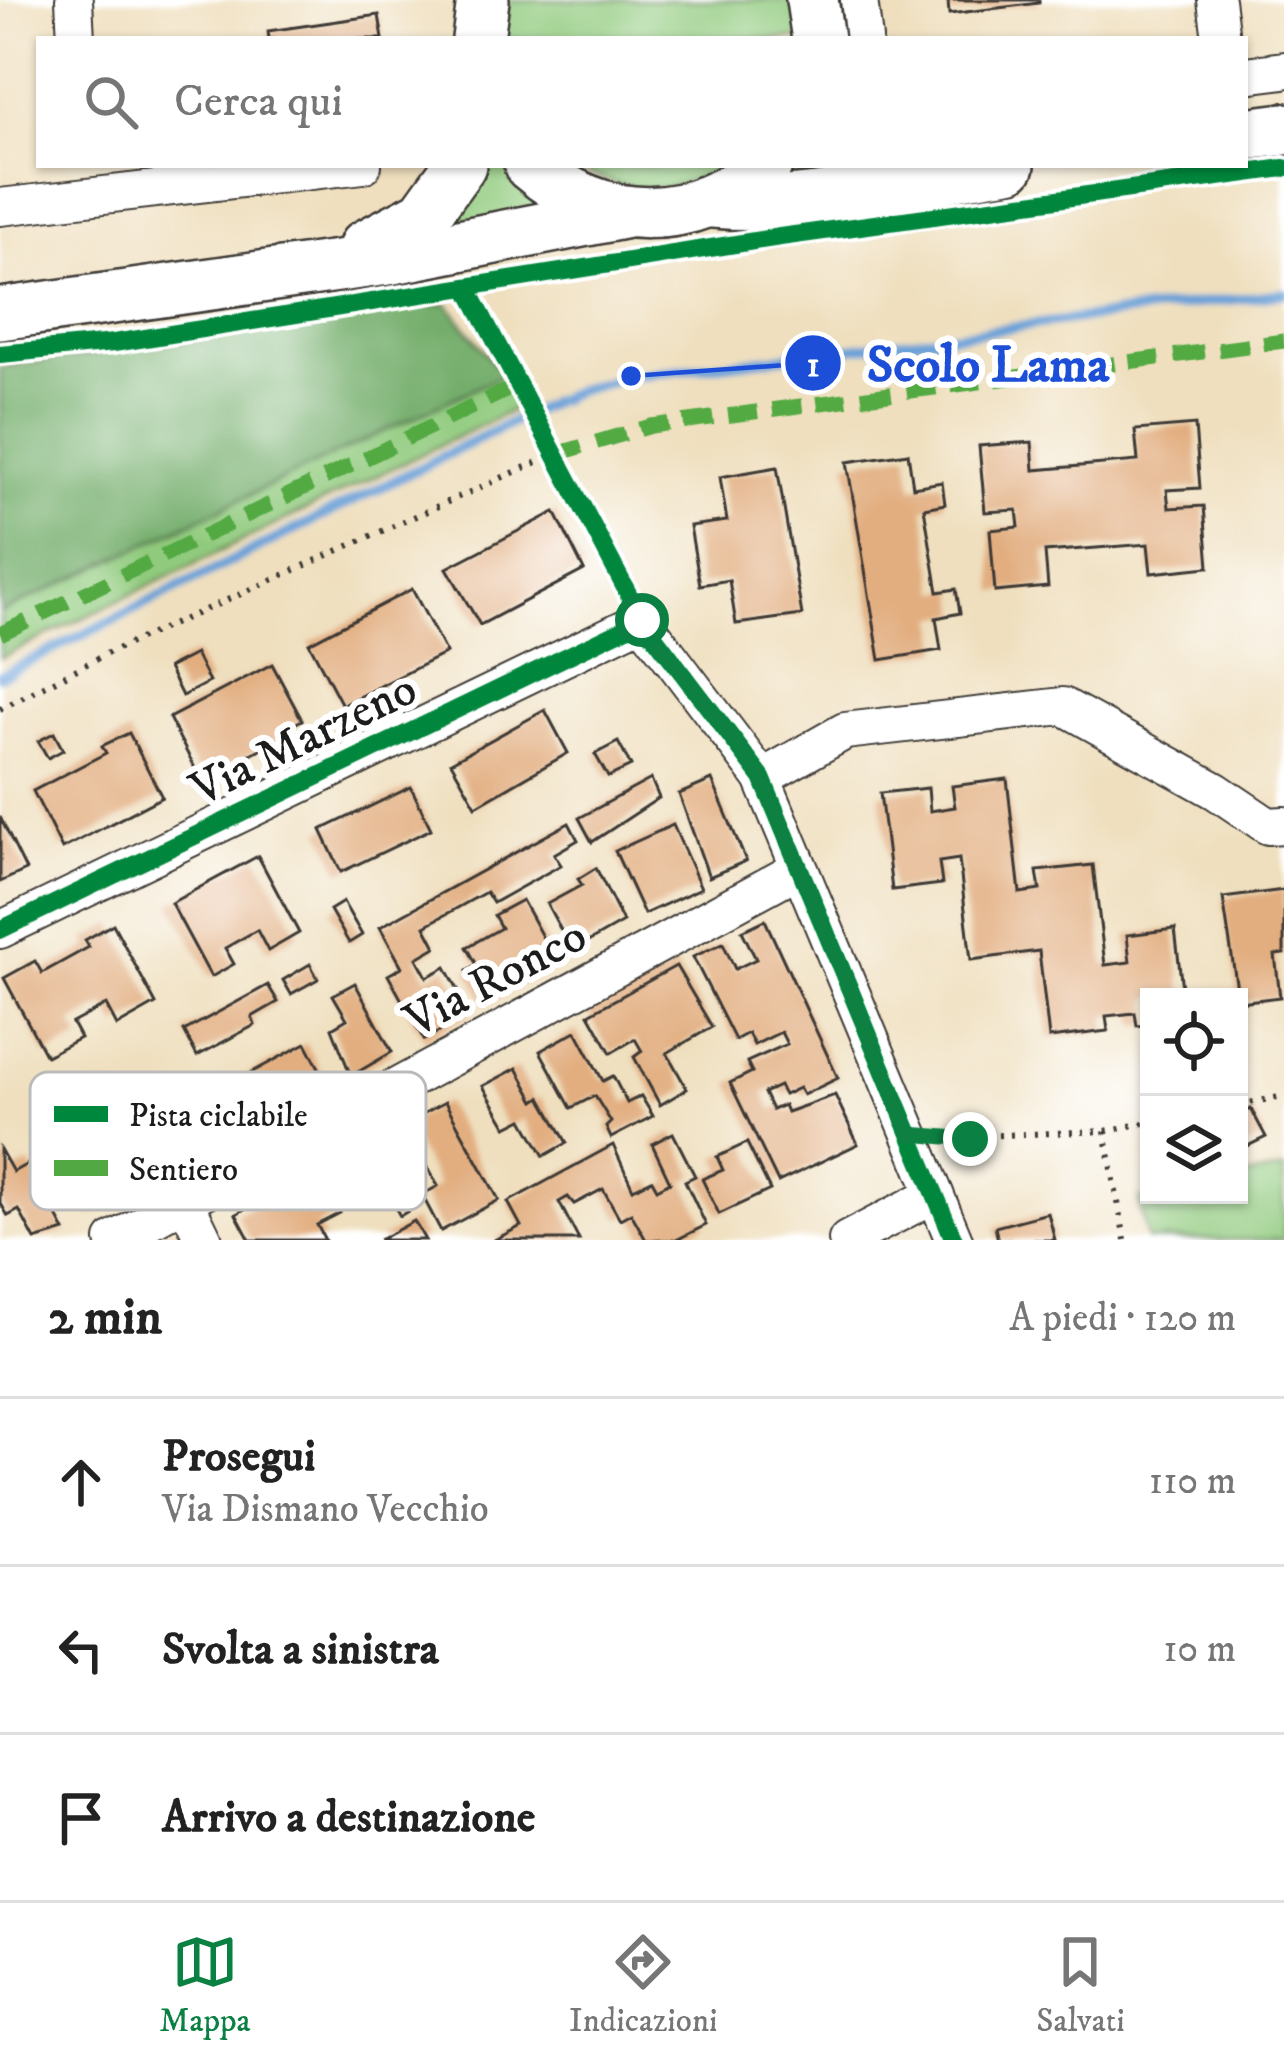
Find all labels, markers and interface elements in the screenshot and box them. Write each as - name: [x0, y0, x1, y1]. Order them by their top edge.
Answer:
- search box: [36, 36, 1248, 168]
- icon: search: [78, 69, 144, 135]
- text: Cerca qui: [174, 74, 343, 130]
- callout: Scolo Lama: [783, 320, 1134, 407]
- text: Scolo Lama: [867, 334, 1111, 398]
- text: 1: [806, 343, 820, 388]
- route start: [615, 593, 669, 647]
- street label: Via Marzeno: [180, 660, 427, 821]
- street label: Via Ronco: [394, 906, 597, 1052]
- map controls: [1140, 988, 1248, 1204]
- button: locate: [1140, 988, 1248, 1096]
- legend: [30, 1072, 426, 1210]
- text: Pista ciclabile: [129, 1096, 308, 1137]
- button: layers: [1140, 1096, 1248, 1204]
- route end: [943, 1112, 997, 1166]
- text: Sentiero: [129, 1150, 238, 1191]
- text: 2 min: [48, 1286, 162, 1350]
- text: A piedi · 120 m: [1009, 1294, 1236, 1343]
- text: Prosegui: [162, 1429, 316, 1485]
- icon: ahead: [48, 1449, 114, 1515]
- text: 110 m: [1149, 1457, 1236, 1506]
- text: Via Dismano Vecchio: [162, 1485, 489, 1534]
- icon: left: [48, 1617, 114, 1683]
- text: Svolta a sinistra: [162, 1622, 439, 1678]
- text: 10 m: [1163, 1625, 1236, 1674]
- icon: arrive: [48, 1785, 114, 1851]
- text: Arrivo a destinazione: [162, 1790, 535, 1846]
- tab: Mappa: [159, 1929, 251, 2042]
- tab: Indicazioni: [569, 1929, 718, 2042]
- tab: Salvati: [1036, 1929, 1125, 2042]

